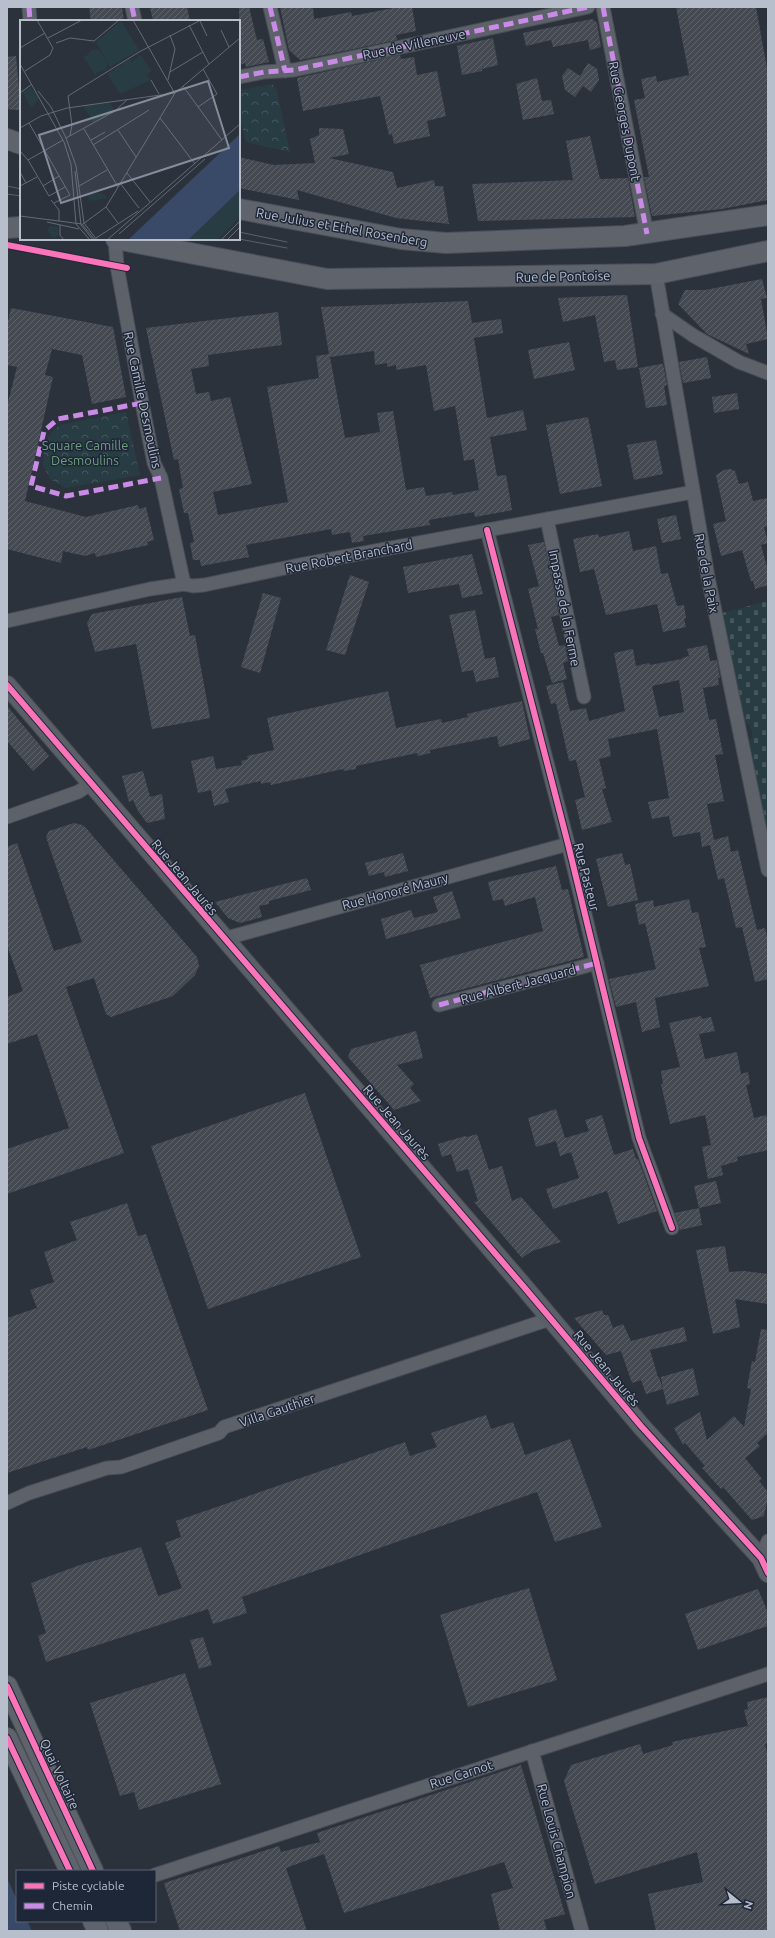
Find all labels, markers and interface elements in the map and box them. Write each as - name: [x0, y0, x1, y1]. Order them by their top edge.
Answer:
- inset map: [20, 20, 240, 240]
- street label: Rue de Villeneuve: [361, 26, 467, 62]
- street label: Rue Georges Dupont: [607, 60, 643, 182]
- street label: Rue Julius et Ethel Rosenberg: [255, 205, 429, 249]
- street label: Rue de Pontoise: [516, 268, 610, 284]
- street label: Rue Camille Desmoulins: [122, 330, 164, 470]
- park label: Square Camille Desmoulins: [42, 438, 128, 467]
- street label: Rue de la Paix: [692, 532, 722, 614]
- street label: Rue Robert Branchard: [284, 537, 414, 575]
- street label: Impasse de la Ferme: [547, 549, 583, 667]
- street label: Rue Jean Jaurès: [149, 836, 221, 918]
- street label: Rue Pasteur: [572, 841, 602, 913]
- street label: Rue Honoré Maury: [340, 870, 450, 912]
- street label: Rue Albert Jacquard: [459, 962, 577, 1006]
- street label: Rue Jean Jaurès: [361, 1082, 434, 1163]
- street label: Rue Jean Jaurès: [571, 1327, 643, 1409]
- street label: Villa Gauthier: [237, 1391, 317, 1429]
- street label: Quai Voltaire: [37, 1737, 82, 1812]
- street label: Rue Carnot: [428, 1757, 494, 1791]
- street label: Rue Louis Champion: [535, 1782, 579, 1900]
- legend: [16, 1870, 156, 1922]
- text: Piste cyclable: [52, 1879, 125, 1892]
- north arrow: [719, 1882, 759, 1922]
- text: Chemin: [52, 1899, 93, 1912]
- text: N: [742, 1899, 755, 1911]

